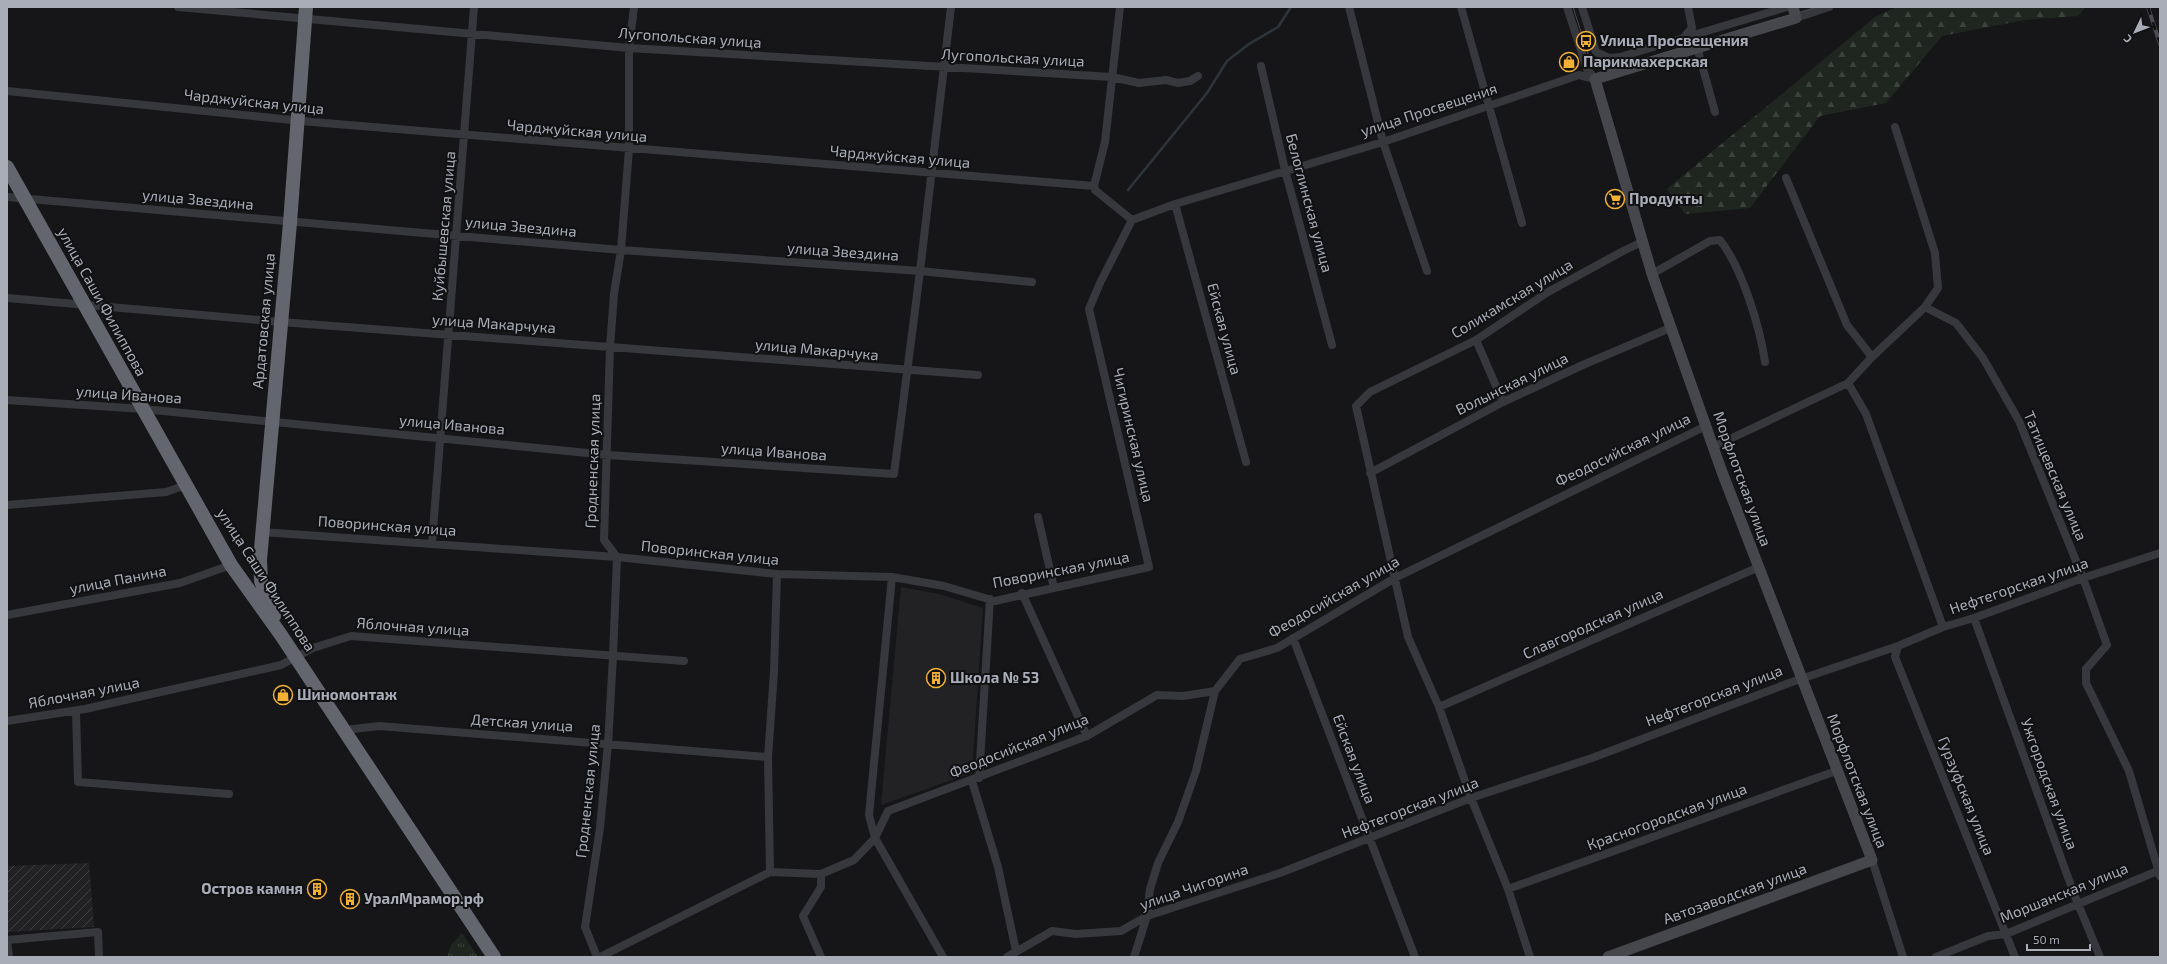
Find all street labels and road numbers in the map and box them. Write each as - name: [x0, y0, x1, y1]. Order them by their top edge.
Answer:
- street label: Лугопольская улица: [618, 23, 762, 52]
- street label: Лугопольская улица: [941, 44, 1085, 71]
- street label: улица Просвещения: [1358, 78, 1500, 141]
- street label: Чарджуйская улица: [183, 85, 325, 118]
- street label: Чарджуйская улица: [506, 115, 648, 146]
- street label: Белоглинская улица: [1282, 131, 1337, 274]
- street label: Чарджуйская улица: [829, 141, 971, 172]
- street label: Куйбышевская улица: [427, 150, 460, 302]
- street label: улица Звездина: [141, 185, 255, 214]
- street label: улица Звездина: [464, 212, 578, 241]
- street label: улица Саши Филиппова: [54, 224, 151, 379]
- street label: улица Звездина: [787, 238, 899, 265]
- street label: Ардатовская улица: [248, 252, 279, 390]
- street label: Соликамская улица: [1447, 255, 1576, 342]
- street label: Ейская улица: [1203, 281, 1246, 377]
- street label: улица Макарчука: [432, 310, 557, 337]
- street label: улица Макарчука: [754, 335, 880, 364]
- street label: Волынская улица: [1452, 348, 1571, 419]
- street label: Чигиринская улица: [1109, 366, 1158, 504]
- street label: улица Иванова: [75, 381, 183, 408]
- street label: Гродненская улица: [581, 393, 604, 529]
- street label: Татищевская улица: [2020, 408, 2091, 544]
- street label: Феодосийская улица: [1552, 409, 1694, 491]
- street label: Морфлотская улица: [1709, 409, 1776, 549]
- street label: улица Иванова: [398, 410, 506, 439]
- street label: улица Иванова: [720, 438, 828, 465]
- street label: улица Саши Филиппова: [213, 504, 320, 655]
- street label: Поворинская улица: [317, 511, 457, 540]
- street label: Поворинская улица: [640, 536, 780, 569]
- street label: Поворинская улица: [991, 547, 1131, 592]
- street label: Феодосийская улица: [1265, 551, 1403, 642]
- street label: Нефтегорская улица: [1947, 553, 2091, 618]
- street label: улица Панина: [68, 561, 168, 598]
- street label: Славгородская улица: [1520, 584, 1666, 663]
- street label: Яблочная улица: [356, 613, 470, 640]
- street label: Нефтегорская улица: [1643, 661, 1785, 730]
- street label: Яблочная улица: [27, 672, 141, 713]
- street label: Детская улица: [470, 709, 574, 736]
- street label: Феодосийская улица: [947, 709, 1091, 782]
- street label: Ейская улица: [1329, 711, 1380, 806]
- street label: Морфлотская улица: [1823, 711, 1892, 851]
- street label: Ужгородская улица: [2017, 716, 2082, 852]
- street label: Гродненская улица: [571, 723, 604, 859]
- street label: Гурзуфская улица: [1934, 734, 1999, 858]
- street label: Нефтегорская улица: [1339, 773, 1481, 842]
- street label: Красногородская улица: [1584, 779, 1749, 854]
- street label: Моршанская улица: [1997, 858, 2131, 927]
- street label: улица Чигорина: [1137, 859, 1251, 914]
- street label: Автозаводская улица: [1660, 859, 1809, 928]

